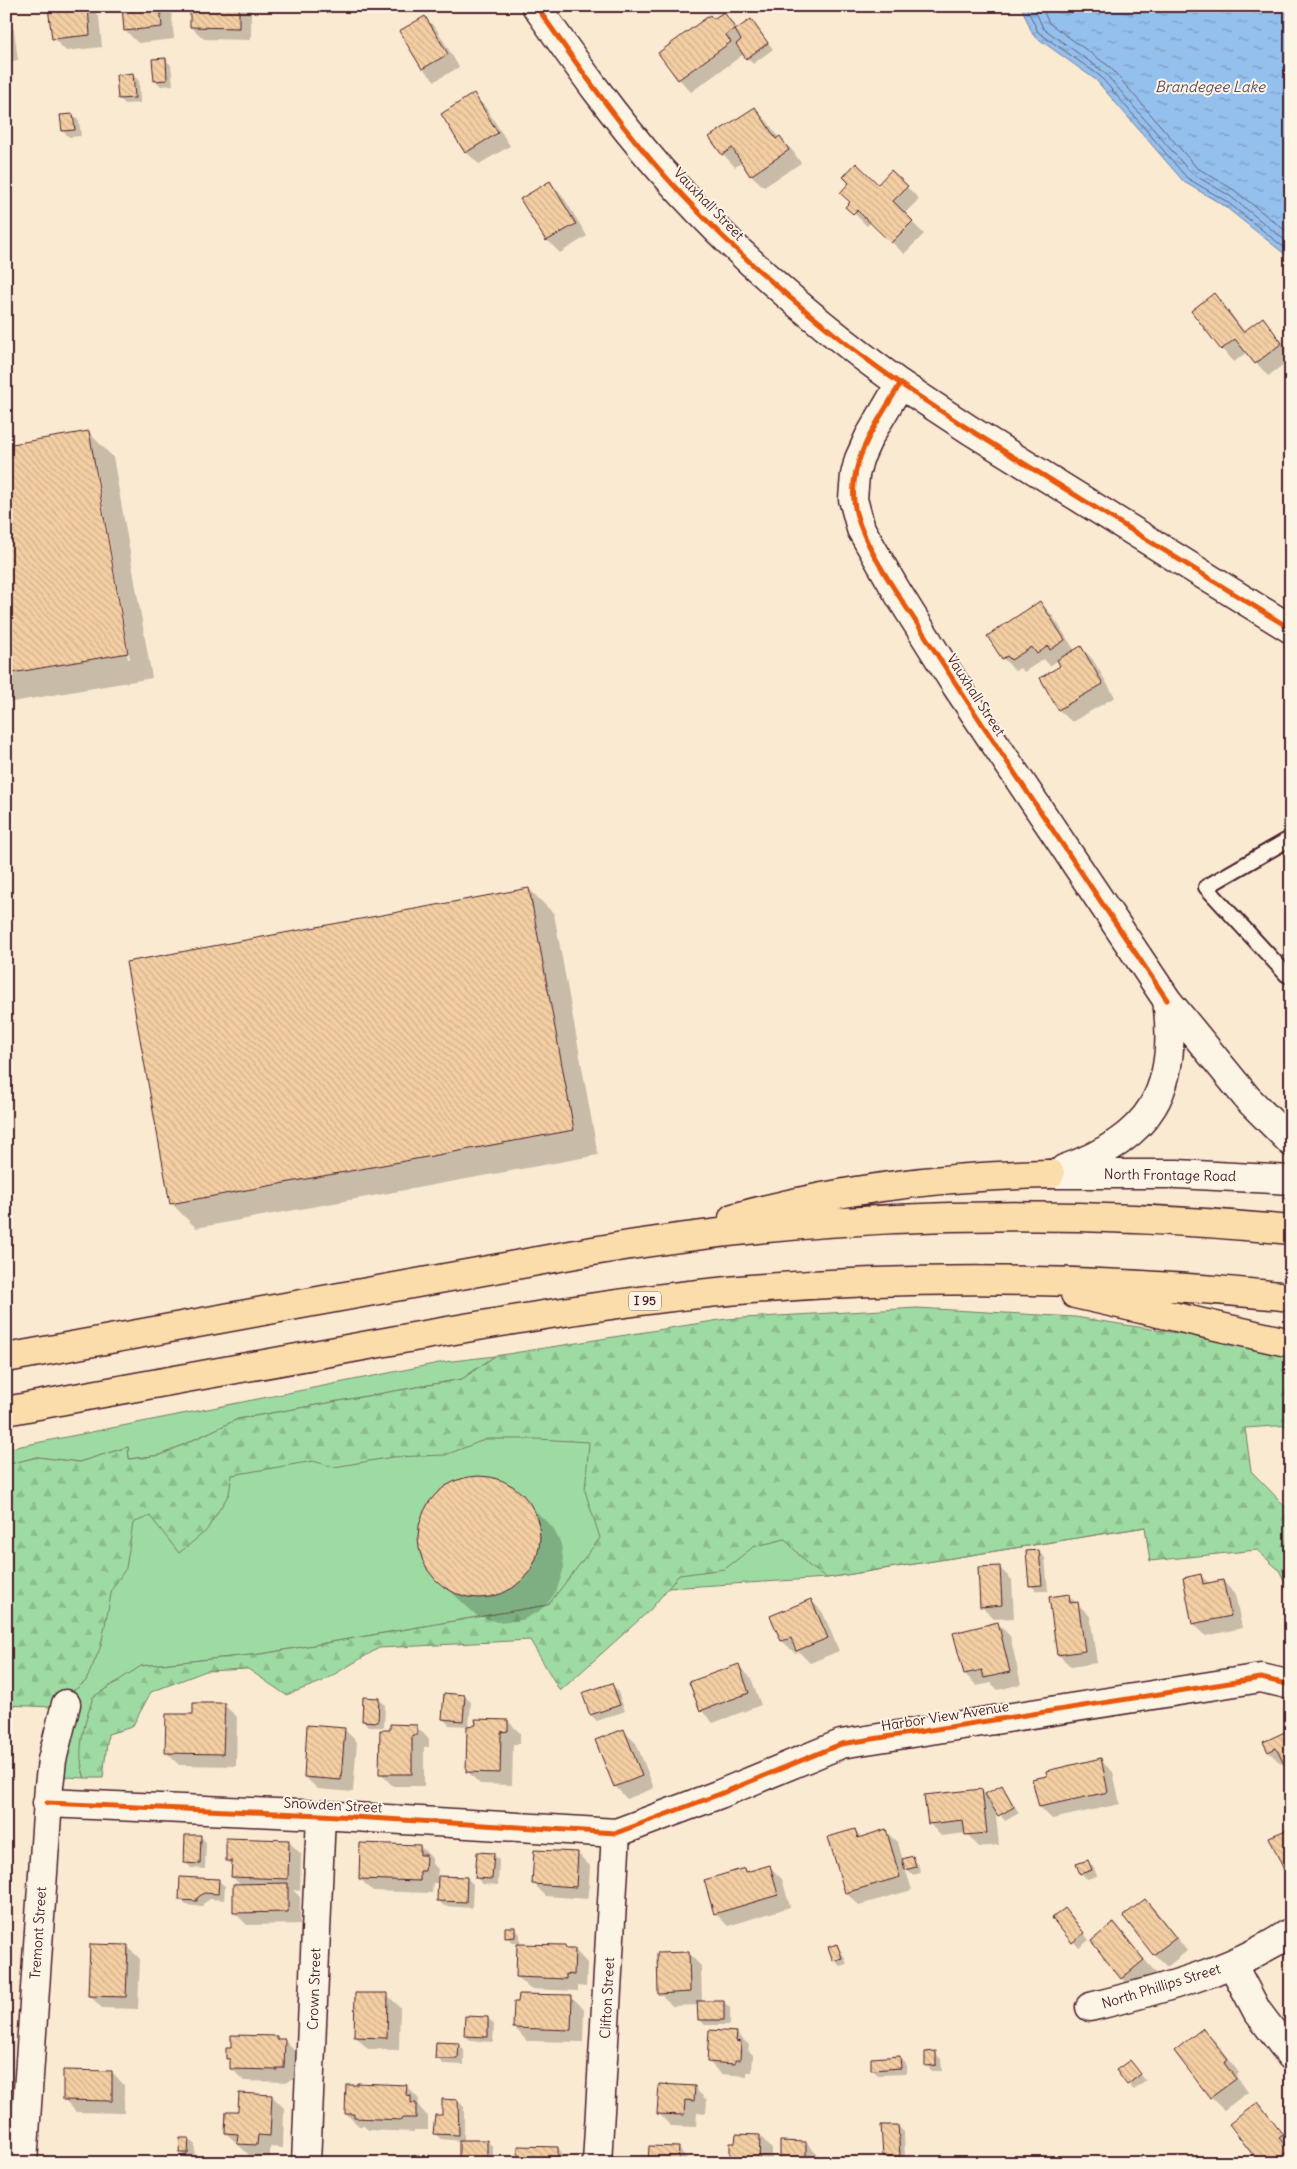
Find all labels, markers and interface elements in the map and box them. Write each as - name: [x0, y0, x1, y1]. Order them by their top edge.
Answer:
- water label: Brandegee Lake: [1155, 77, 1266, 96]
- street label: Vauxhall Street: [670, 164, 748, 244]
- street label: Vauxhall Street: [943, 651, 1009, 740]
- street label: North Frontage Road: [1104, 1165, 1236, 1185]
- road number: I 95: [629, 1292, 661, 1310]
- street label: Harbor View Avenue: [880, 1697, 1010, 1735]
- street label: Snowden Street: [283, 1793, 383, 1817]
- street label: Tremont Street: [26, 1886, 50, 1980]
- street label: Crown Street: [304, 1947, 324, 2030]
- street label: Clifton Street: [596, 1957, 618, 2039]
- street label: North Phillips Street: [1099, 1959, 1223, 2013]

